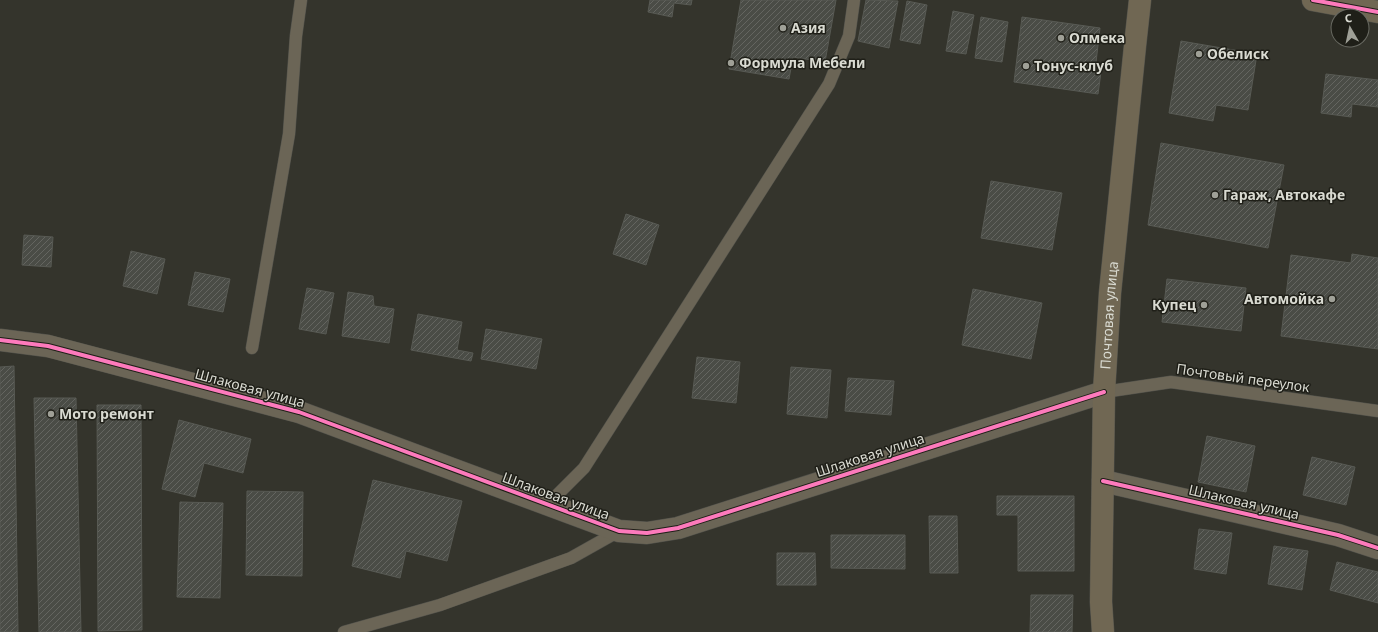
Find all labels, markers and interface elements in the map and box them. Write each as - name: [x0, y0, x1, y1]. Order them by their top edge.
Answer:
- north arrow: [1330, 8, 1370, 48]
- text: С: [1344, 10, 1353, 26]
- place label: Азия: [791, 18, 826, 37]
- marker: Азия: [778, 23, 788, 33]
- place label: Олмека: [1069, 28, 1125, 47]
- marker: Олмека: [1056, 33, 1066, 43]
- place label: Обелиск: [1207, 44, 1269, 63]
- marker: Обелиск: [1194, 49, 1204, 59]
- place label: Формула Мебели: [739, 53, 865, 72]
- place label: Тонус-клуб: [1034, 56, 1113, 75]
- marker: Формула Мебели: [726, 58, 736, 68]
- marker: Тонус-клуб: [1021, 61, 1031, 71]
- place label: Гараж, Автокафе: [1223, 185, 1345, 204]
- marker: Гараж, Автокафе: [1210, 190, 1220, 200]
- street label: Почтовая улица: [1095, 260, 1122, 370]
- place label: Автомойка: [1244, 289, 1324, 308]
- marker: Автомойка: [1327, 294, 1337, 304]
- place label: Купец: [1152, 295, 1196, 314]
- marker: Купец: [1199, 300, 1209, 310]
- street label: Почтовый переулок: [1175, 359, 1312, 396]
- street label: Шлаковая улица: [193, 364, 307, 411]
- place label: Мото ремонт: [59, 404, 154, 423]
- marker: Мото ремонт: [46, 409, 56, 419]
- street label: Шлаковая улица: [813, 428, 927, 481]
- street label: Шлаковая улица: [500, 467, 613, 524]
- street label: Шлаковая улица: [1187, 480, 1301, 523]

